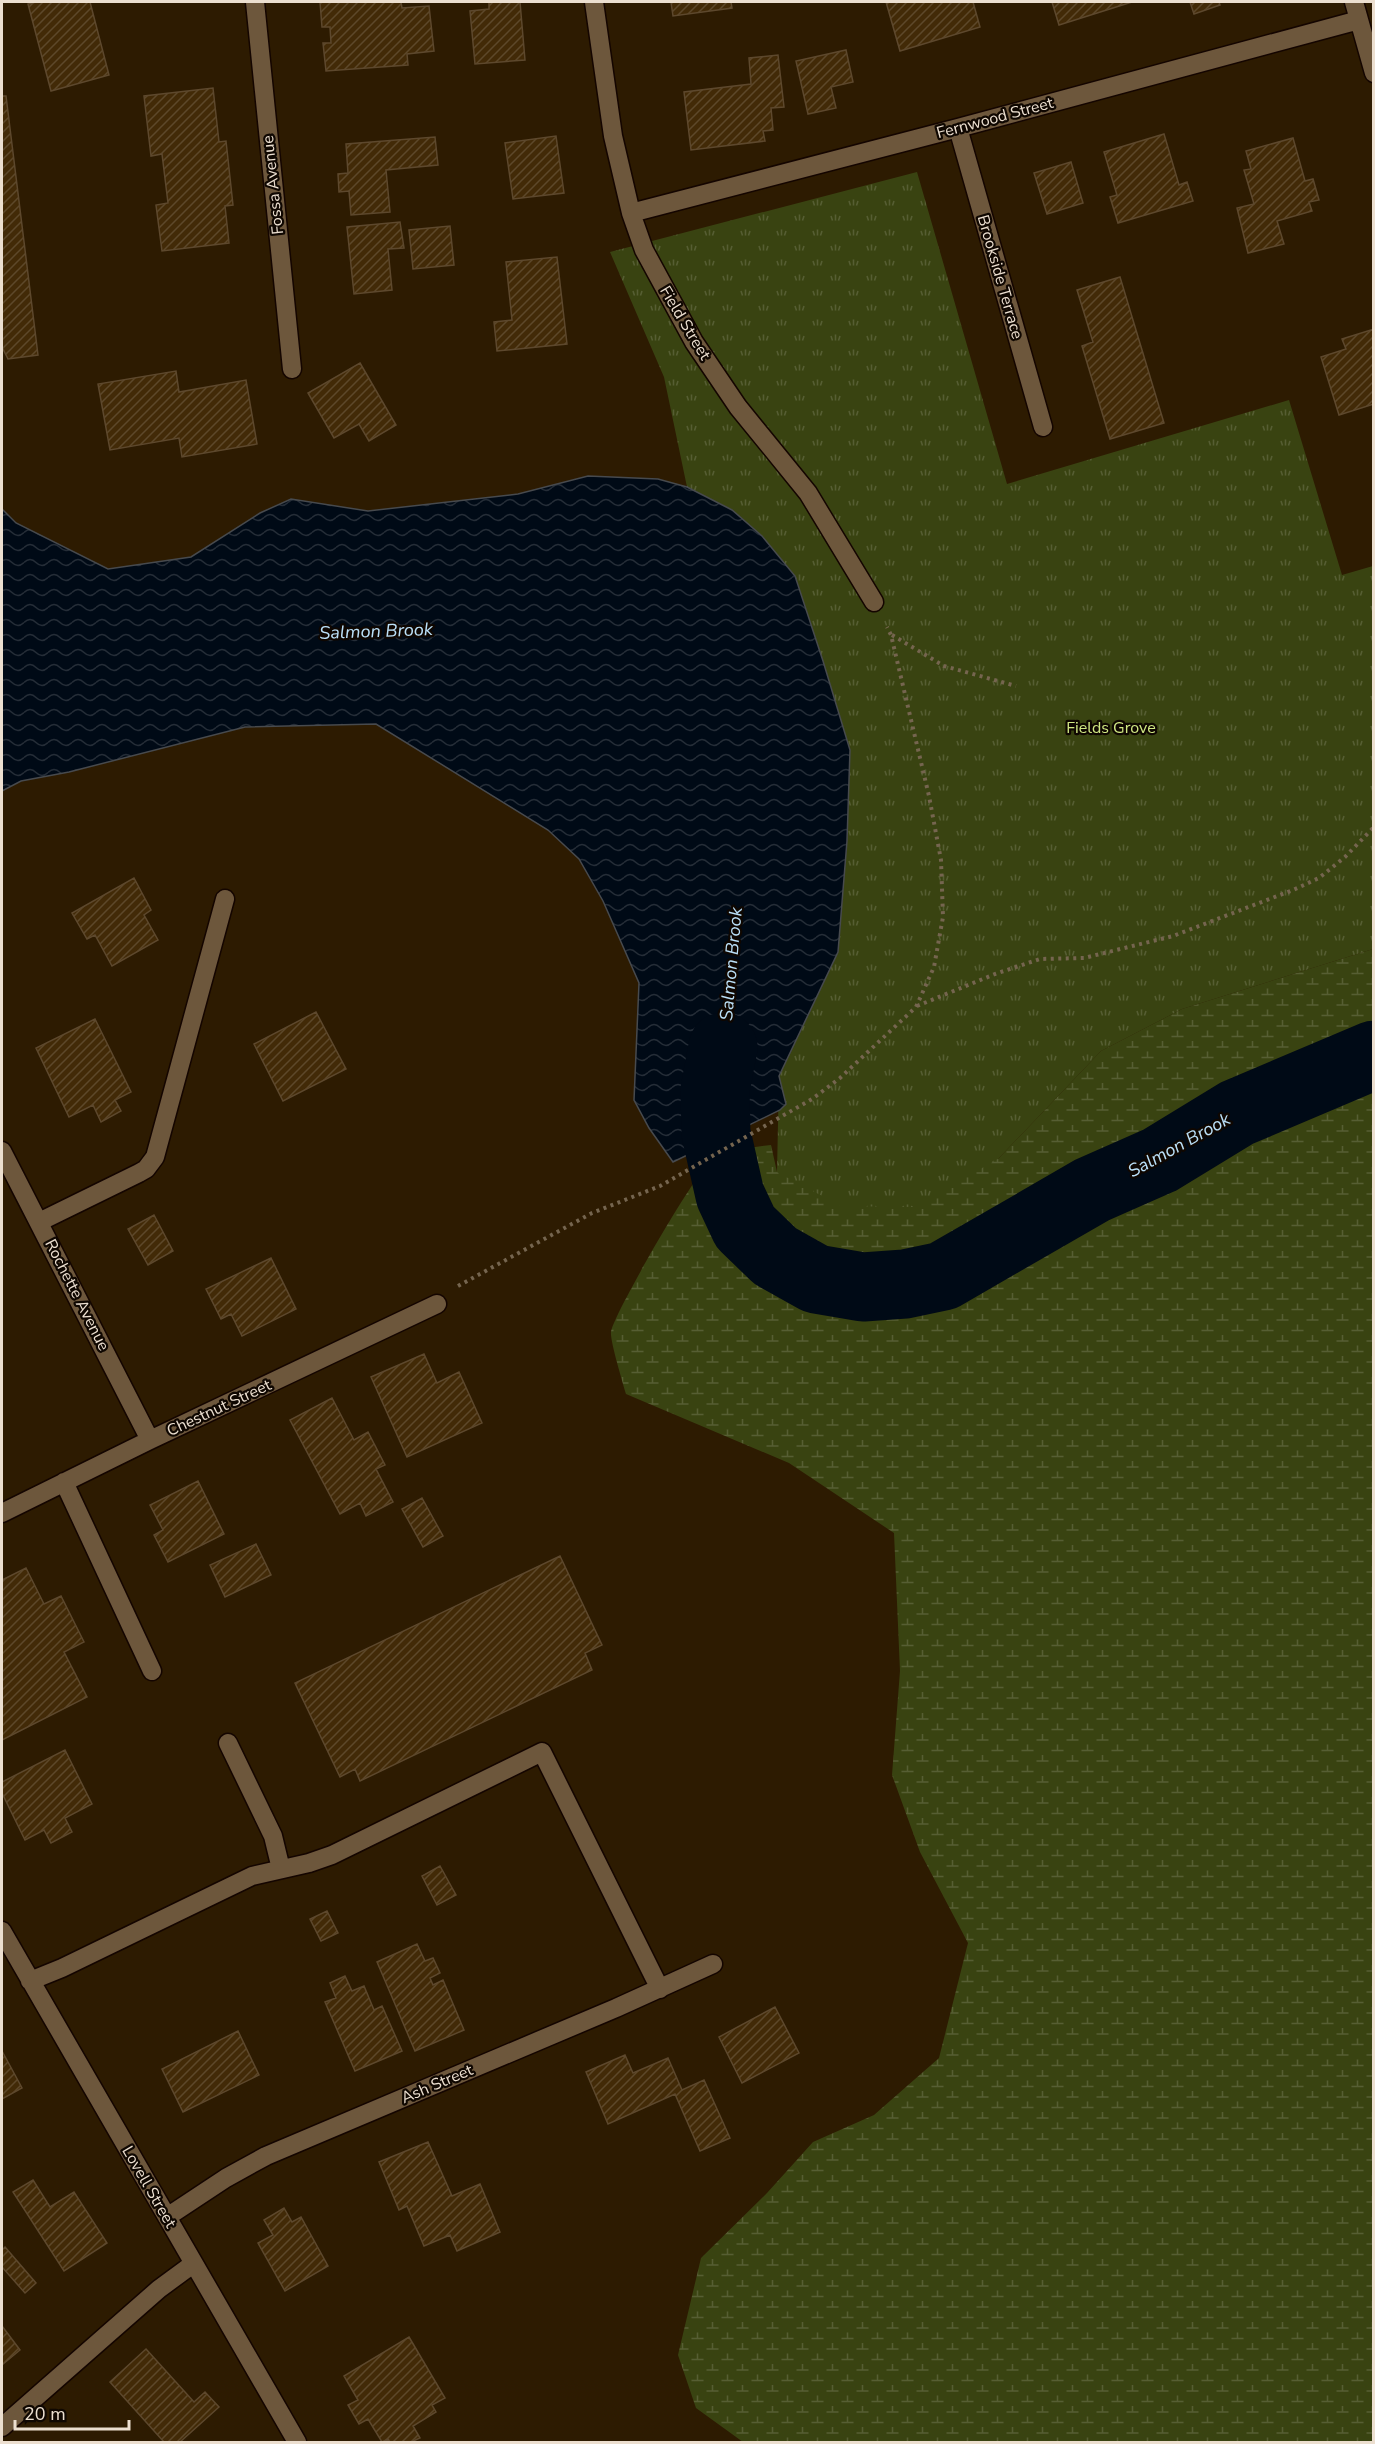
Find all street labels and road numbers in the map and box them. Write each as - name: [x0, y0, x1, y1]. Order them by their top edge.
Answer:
- street label: Fernwood Street: [934, 92, 1056, 144]
- street label: Fossa Avenue: [257, 134, 289, 236]
- street label: Brookside Terrace: [972, 212, 1028, 342]
- street label: Field Street: [654, 282, 716, 364]
- street label: Rochette Avenue: [39, 1235, 115, 1355]
- street label: Chestnut Street: [163, 1374, 275, 1442]
- street label: Ash Street: [398, 2059, 477, 2109]
- street label: Lovell Street: [117, 2142, 182, 2232]

